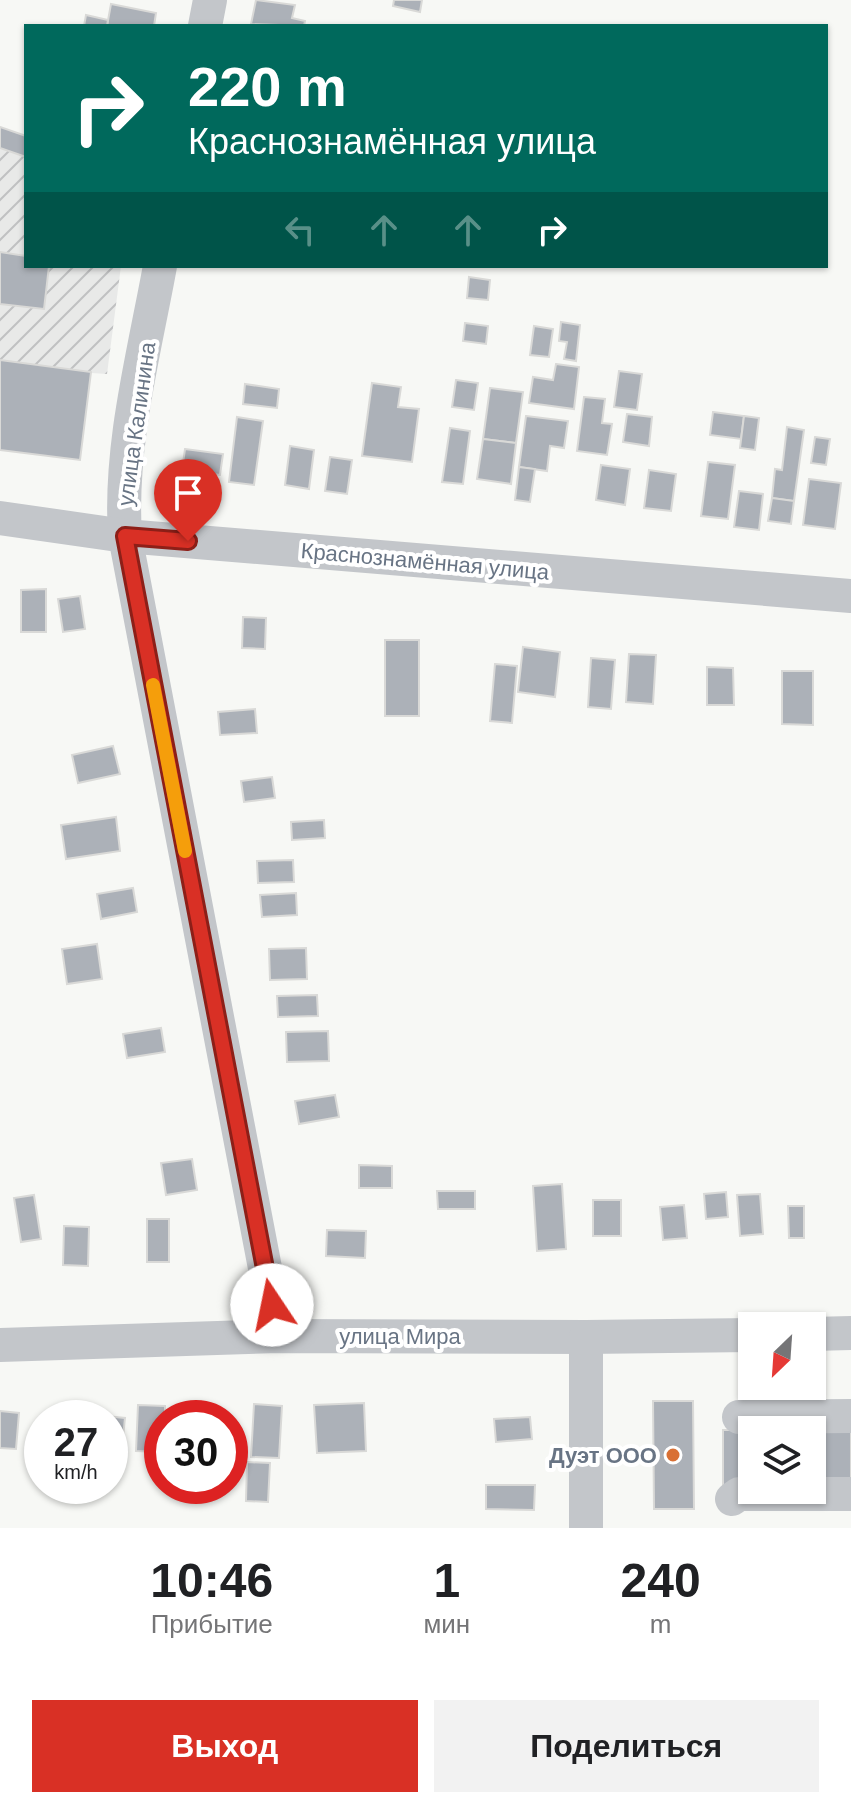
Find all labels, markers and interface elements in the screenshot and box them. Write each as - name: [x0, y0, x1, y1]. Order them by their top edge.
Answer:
- text: 220 m: [188, 55, 347, 118]
- icon: right: [56, 56, 160, 160]
- text: Краснознамённая улица: [188, 121, 596, 162]
- icon: left: [278, 208, 322, 252]
- icon: ahead: [362, 208, 406, 252]
- icon: ahead: [446, 208, 490, 252]
- icon: right: [530, 208, 574, 252]
- street label: улица Калинина: [113, 340, 161, 508]
- pin: [154, 459, 222, 541]
- icon: arrive: [166, 471, 210, 515]
- street label: Краснознамённая улица: [300, 538, 551, 585]
- position arrow: [230, 1263, 314, 1347]
- north arrow: [738, 1312, 826, 1400]
- map controls: [738, 1312, 826, 1504]
- street label: улица Мира: [339, 1324, 462, 1349]
- speed limit sign: 30: [144, 1400, 248, 1504]
- button: layers: [738, 1416, 826, 1504]
- text: 27: [54, 1420, 98, 1464]
- place label: Дуэт ООО: [549, 1443, 657, 1468]
- marker: Дуэт ООО: [664, 1446, 682, 1464]
- text: km/h: [54, 1461, 98, 1483]
- text: 10:46: [150, 1554, 273, 1607]
- text: 1: [433, 1554, 460, 1607]
- text: 240: [621, 1554, 701, 1607]
- text: Прибытие: [151, 1609, 273, 1639]
- text: мин: [423, 1609, 470, 1639]
- text: m: [650, 1609, 671, 1639]
- button: Выход: [32, 1700, 418, 1792]
- button: Поделиться: [434, 1700, 819, 1792]

